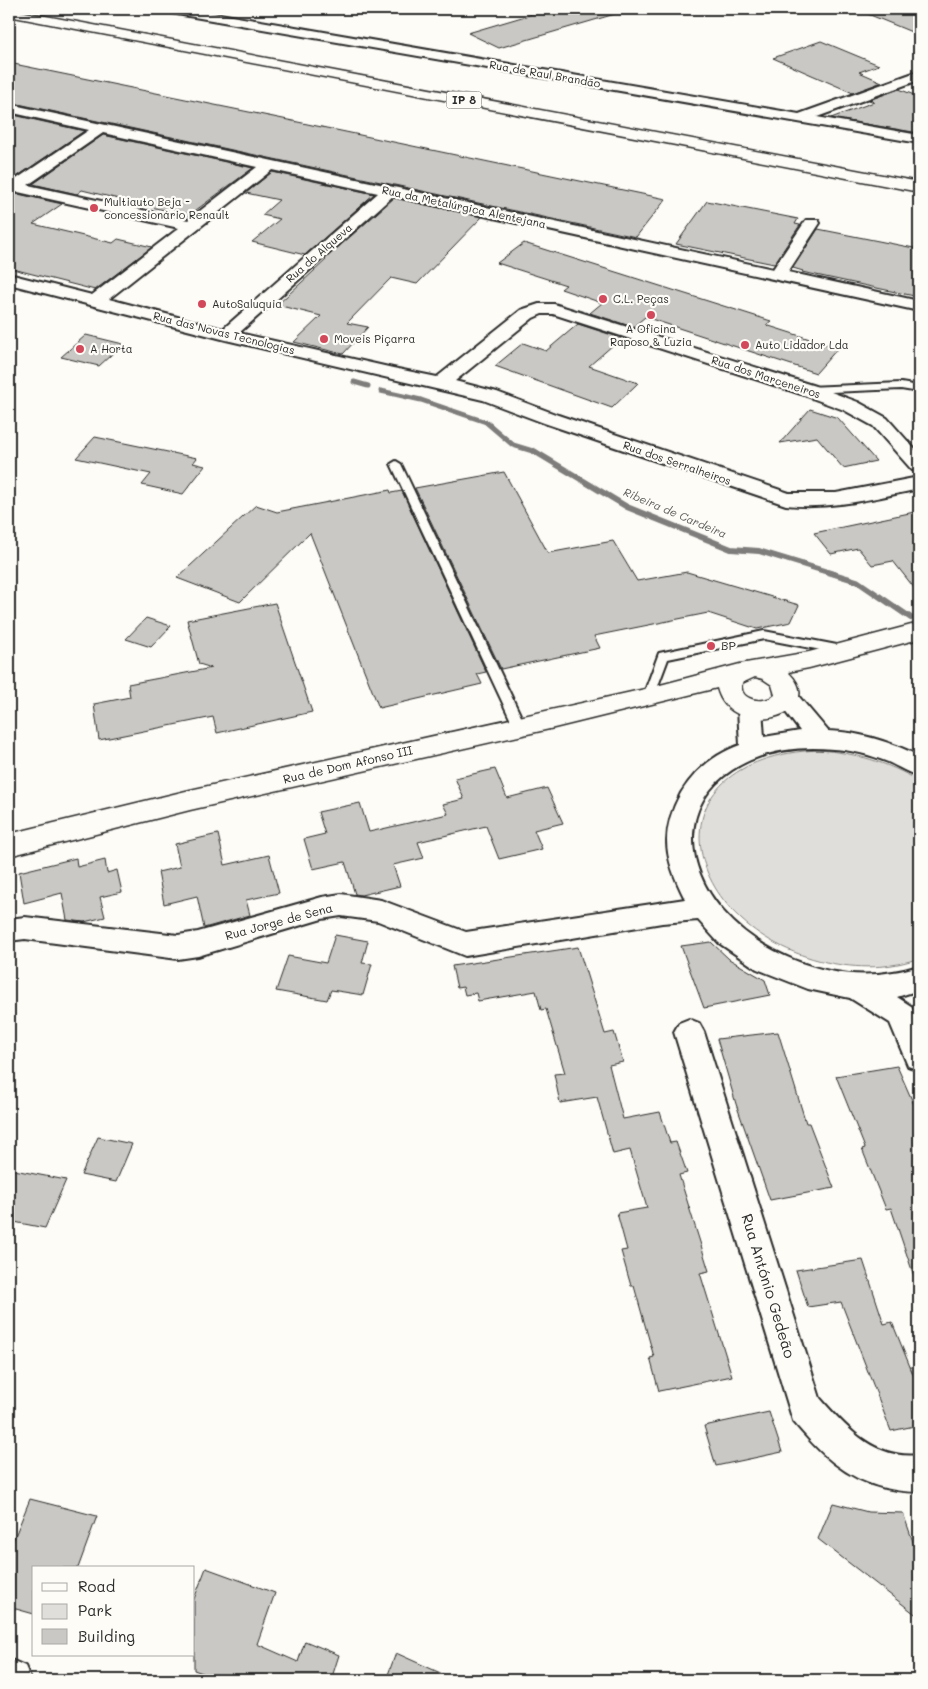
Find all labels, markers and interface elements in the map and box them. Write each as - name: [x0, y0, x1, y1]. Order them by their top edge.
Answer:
- street label: Rua de Raul Brandão: [488, 56, 602, 91]
- road number: IP 8: [446, 92, 482, 108]
- street label: Rua da Metalúrgica Alentejana: [381, 182, 548, 231]
- place label: Multiauto Beja - concessionário Renault: [104, 194, 229, 222]
- marker: Multiauto Beja - concessionário Renault: [88, 202, 100, 214]
- street label: Rua do Alqueva: [282, 220, 355, 286]
- place label: C.L. Peças: [613, 291, 669, 306]
- marker: C.L. Peças: [597, 293, 609, 305]
- place label: AutoSaluquia: [212, 296, 282, 311]
- marker: AutoSaluquia: [196, 298, 208, 310]
- street label: Rua das Novas Tecnologias: [152, 308, 297, 357]
- marker: A Oficina Raposo & Luzia: [645, 309, 657, 321]
- place label: A Oficina Raposo & Luzia: [610, 321, 692, 349]
- place label: Moveis Piçarra: [334, 331, 416, 346]
- marker: Moveis Piçarra: [318, 333, 330, 345]
- place label: Auto Lidador Lda: [755, 337, 849, 352]
- marker: Auto Lidador Lda: [739, 339, 751, 351]
- place label: A Horta: [90, 341, 133, 356]
- marker: A Horta: [74, 343, 86, 355]
- street label: Rua dos Marceneiros: [710, 352, 823, 401]
- street label: Rua dos Serralheiros: [621, 437, 733, 488]
- water label: Ribeira de Cardeira: [621, 484, 729, 541]
- place label: BP: [721, 637, 736, 653]
- marker: BP: [705, 640, 717, 652]
- street label: Rua de Dom Afonso III: [281, 741, 414, 787]
- street label: Rua Jorge de Sena: [223, 899, 334, 943]
- street label: Rua António Gedeão: [737, 1211, 801, 1361]
- legend: [32, 1566, 195, 1656]
- text: Road: [78, 1576, 115, 1596]
- text: Park: [78, 1600, 112, 1620]
- text: Building: [78, 1626, 135, 1646]

